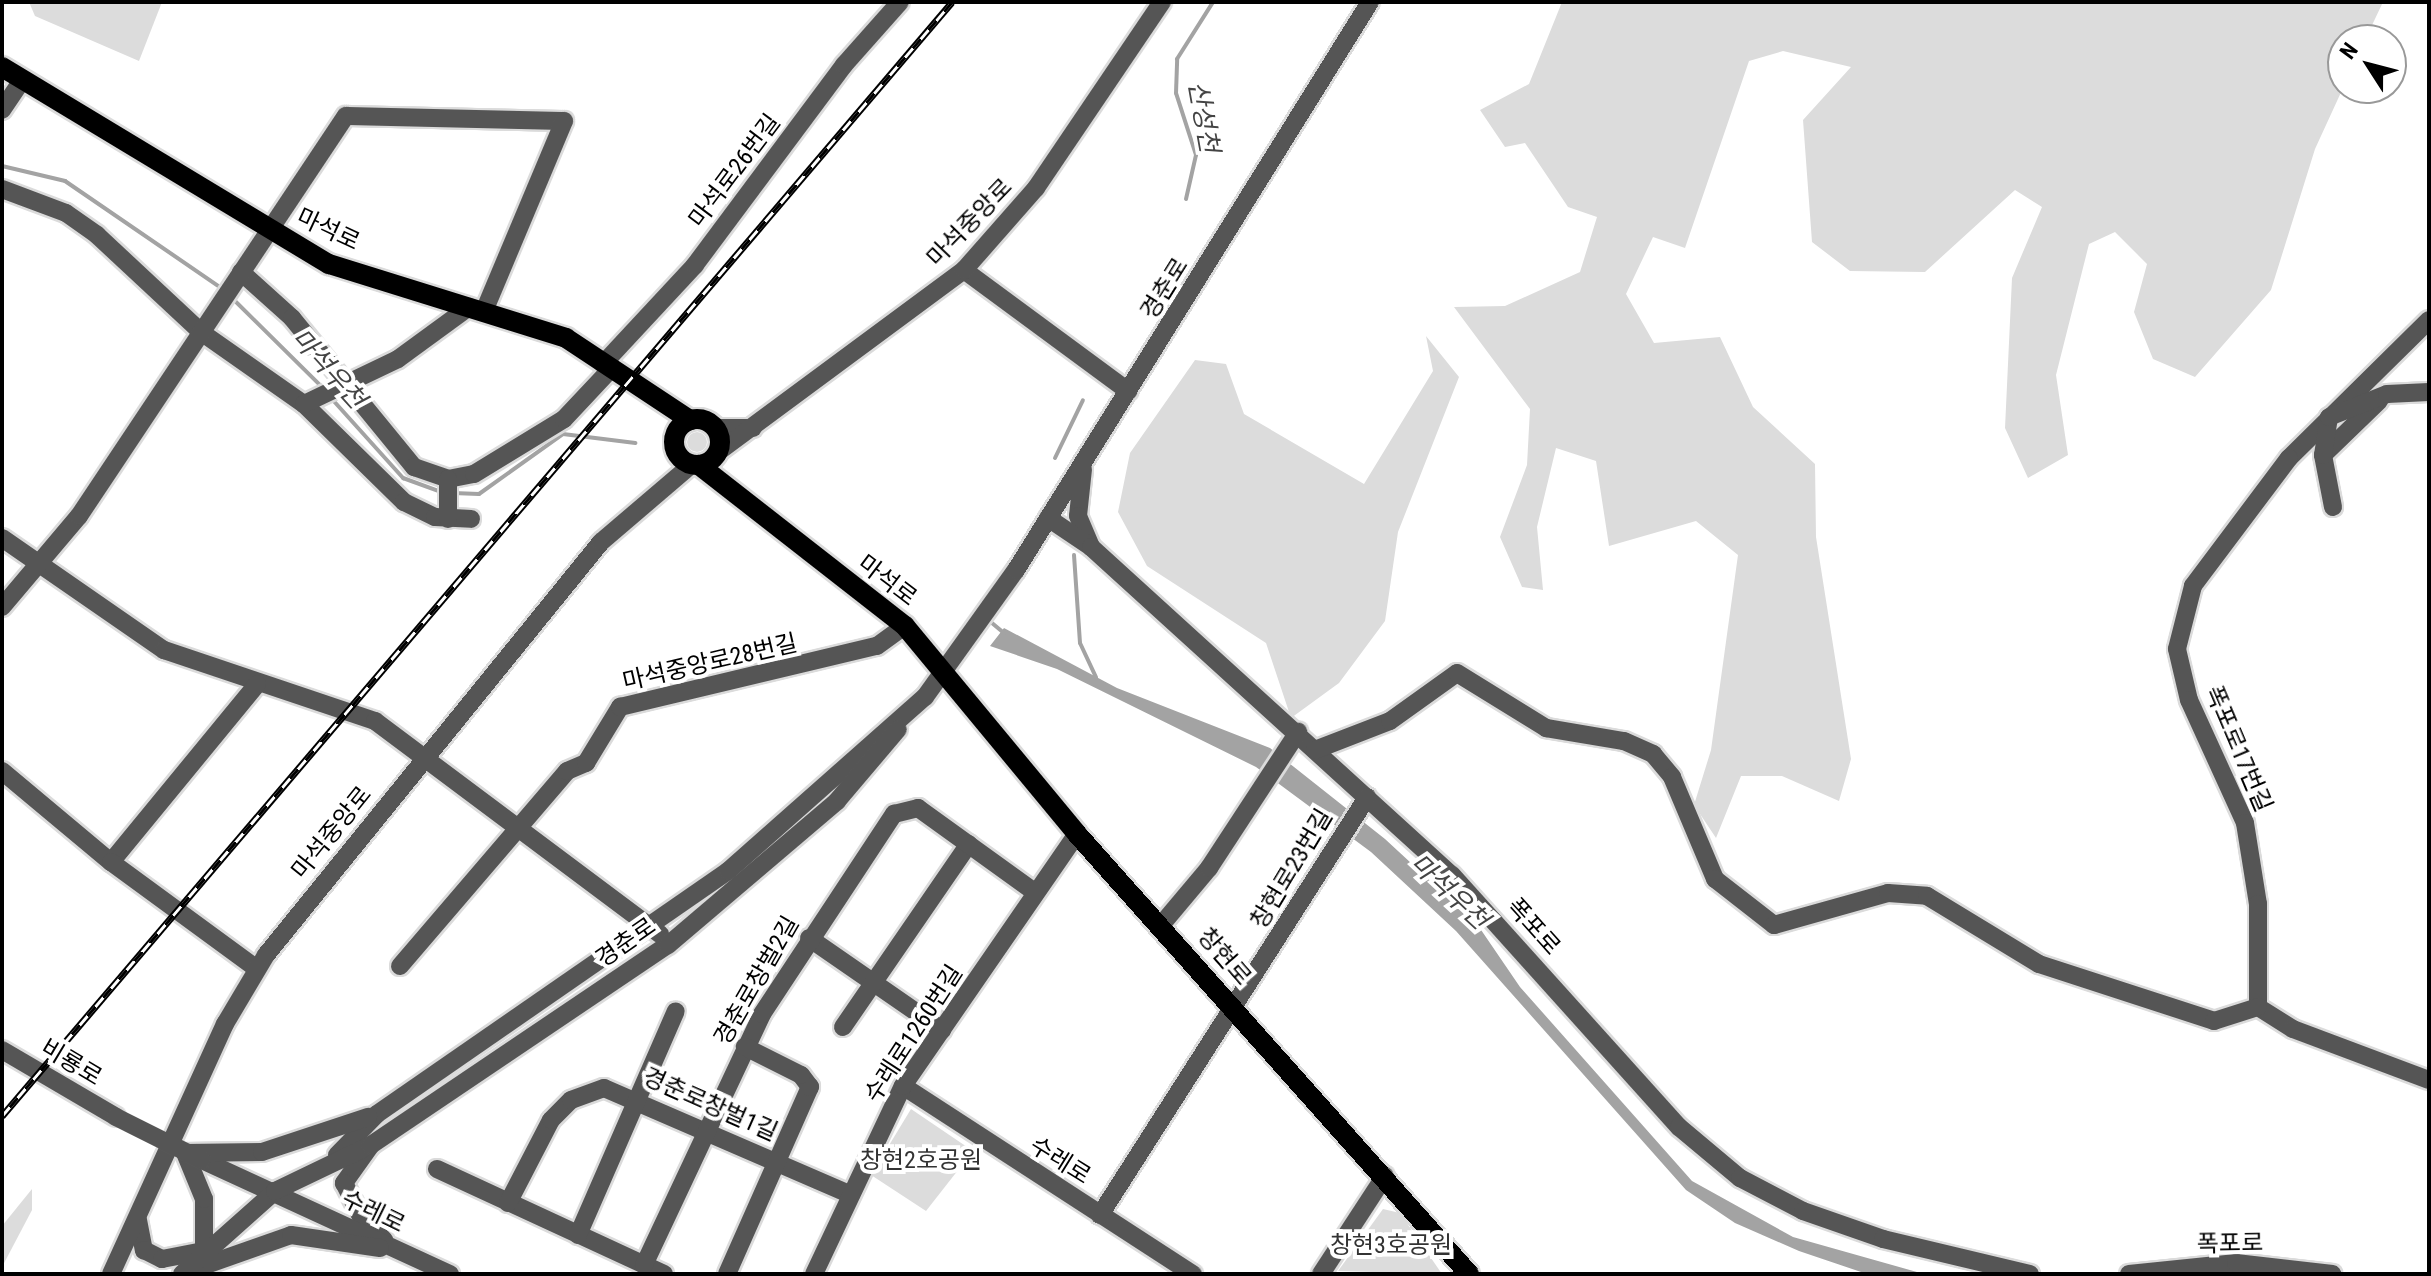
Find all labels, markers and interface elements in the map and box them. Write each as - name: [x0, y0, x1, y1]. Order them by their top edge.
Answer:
- north arrow: [2327, 24, 2407, 104]
- text: N: [2335, 38, 2363, 64]
- water label: 산성천: [1181, 79, 1225, 155]
- street label: 마석로26번길: [683, 109, 787, 233]
- street label: 마석중앙로: [921, 173, 1019, 273]
- street label: 마석로: [292, 203, 364, 257]
- street label: 경춘로: [1135, 253, 1195, 325]
- water label: 마석우천: [284, 323, 372, 415]
- street label: 마석로: [852, 550, 922, 612]
- street label: 마석중앙로28번길: [620, 629, 800, 697]
- street label: 폭포로17번길: [2199, 682, 2277, 816]
- street label: 마석중앙로: [286, 781, 378, 885]
- street label: 창현로23번길: [1245, 804, 1339, 934]
- water label: 마석우천: [1403, 848, 1495, 936]
- street label: 폭포로: [1500, 893, 1566, 961]
- street label: 경춘로창벌2길: [708, 911, 806, 1051]
- street label: 경춘로: [591, 912, 661, 974]
- street label: 창현로: [1191, 923, 1257, 991]
- street label: 수레로1260번길: [859, 960, 969, 1108]
- street label: 비룡로: [35, 1034, 107, 1092]
- street label: 경춘로창벌1길: [638, 1062, 782, 1148]
- street label: 수레로: [1024, 1131, 1096, 1191]
- park label: 창현2호공원: [860, 1147, 982, 1175]
- street label: 수레로: [337, 1185, 409, 1239]
- street label: 폭포로: [2197, 1229, 2263, 1259]
- park label: 창현3호공원: [1330, 1232, 1452, 1260]

